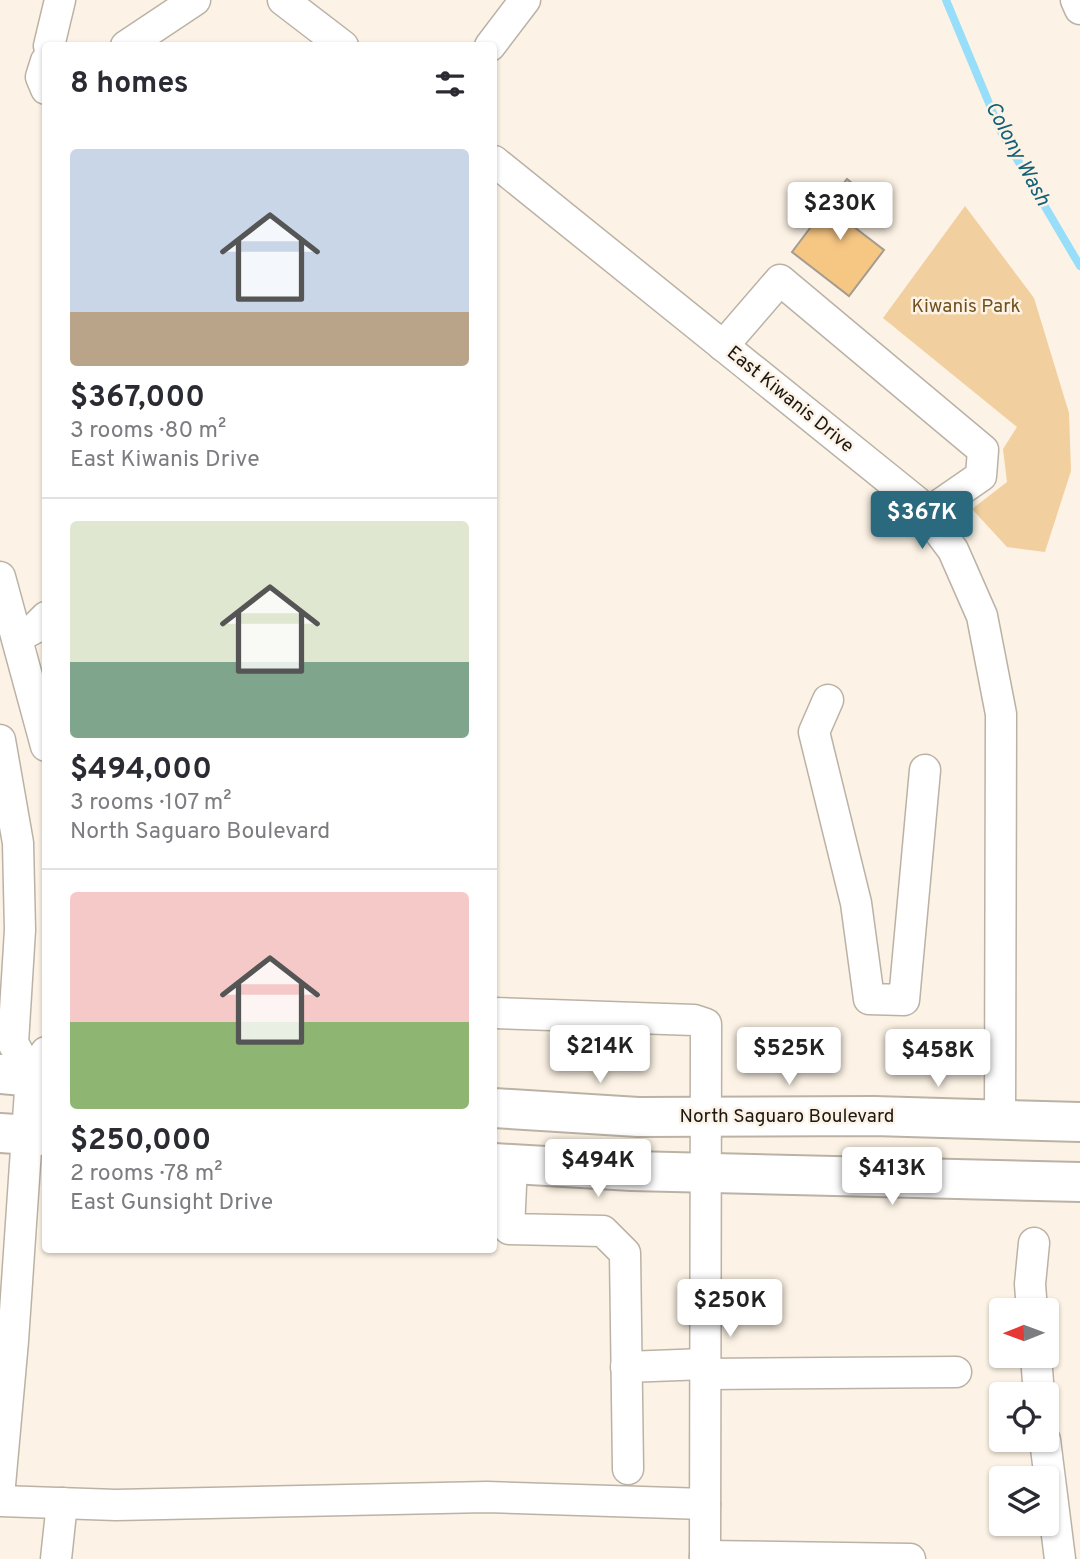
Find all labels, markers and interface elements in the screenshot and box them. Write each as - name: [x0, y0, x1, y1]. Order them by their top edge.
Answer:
- icon: filters: [431, 65, 469, 103]
- text: 8 homes: [70, 66, 189, 103]
- water label: Colony Wash: [978, 97, 1056, 211]
- pin: $230K: [791, 182, 889, 242]
- text: $230K: [804, 190, 876, 219]
- icon: home: [207, 194, 333, 320]
- park label: Kiwanis Park: [911, 295, 1021, 319]
- street label: East Kiwanis Drive: [722, 341, 858, 459]
- text: $367,000: [70, 380, 205, 417]
- text: 3 rooms · 80 m²: [70, 417, 226, 446]
- text: East Kiwanis Drive: [70, 446, 260, 475]
- pin: $367K: [873, 491, 971, 551]
- text: $367K: [887, 499, 957, 528]
- icon: home: [207, 566, 333, 692]
- text: $494,000: [70, 752, 212, 789]
- text: 3 rooms · 107 m²: [70, 789, 232, 818]
- text: North Saguaro Boulevard: [70, 818, 330, 847]
- icon: home: [207, 937, 333, 1063]
- pin: $214K: [551, 1026, 649, 1085]
- pin: $525K: [740, 1028, 838, 1087]
- pin: $458K: [889, 1030, 987, 1089]
- text: $214K: [566, 1033, 634, 1062]
- text: $525K: [753, 1035, 825, 1064]
- text: $458K: [901, 1037, 975, 1066]
- street label: North Saguaro Boulevard: [680, 1105, 895, 1129]
- text: $250,000: [70, 1123, 211, 1160]
- pin: $494K: [549, 1140, 647, 1199]
- text: $494K: [561, 1147, 635, 1176]
- pin: $413K: [843, 1148, 941, 1207]
- text: $413K: [858, 1155, 926, 1184]
- text: 2 rooms · 78 m²: [70, 1160, 223, 1189]
- text: East Gunsight Drive: [70, 1189, 273, 1218]
- pin: $250K: [681, 1280, 779, 1339]
- text: $250K: [693, 1287, 767, 1316]
- north arrow: [989, 1298, 1059, 1368]
- map controls: [989, 1298, 1059, 1536]
- button: locate: [989, 1382, 1059, 1452]
- button: layers: [989, 1466, 1059, 1536]

